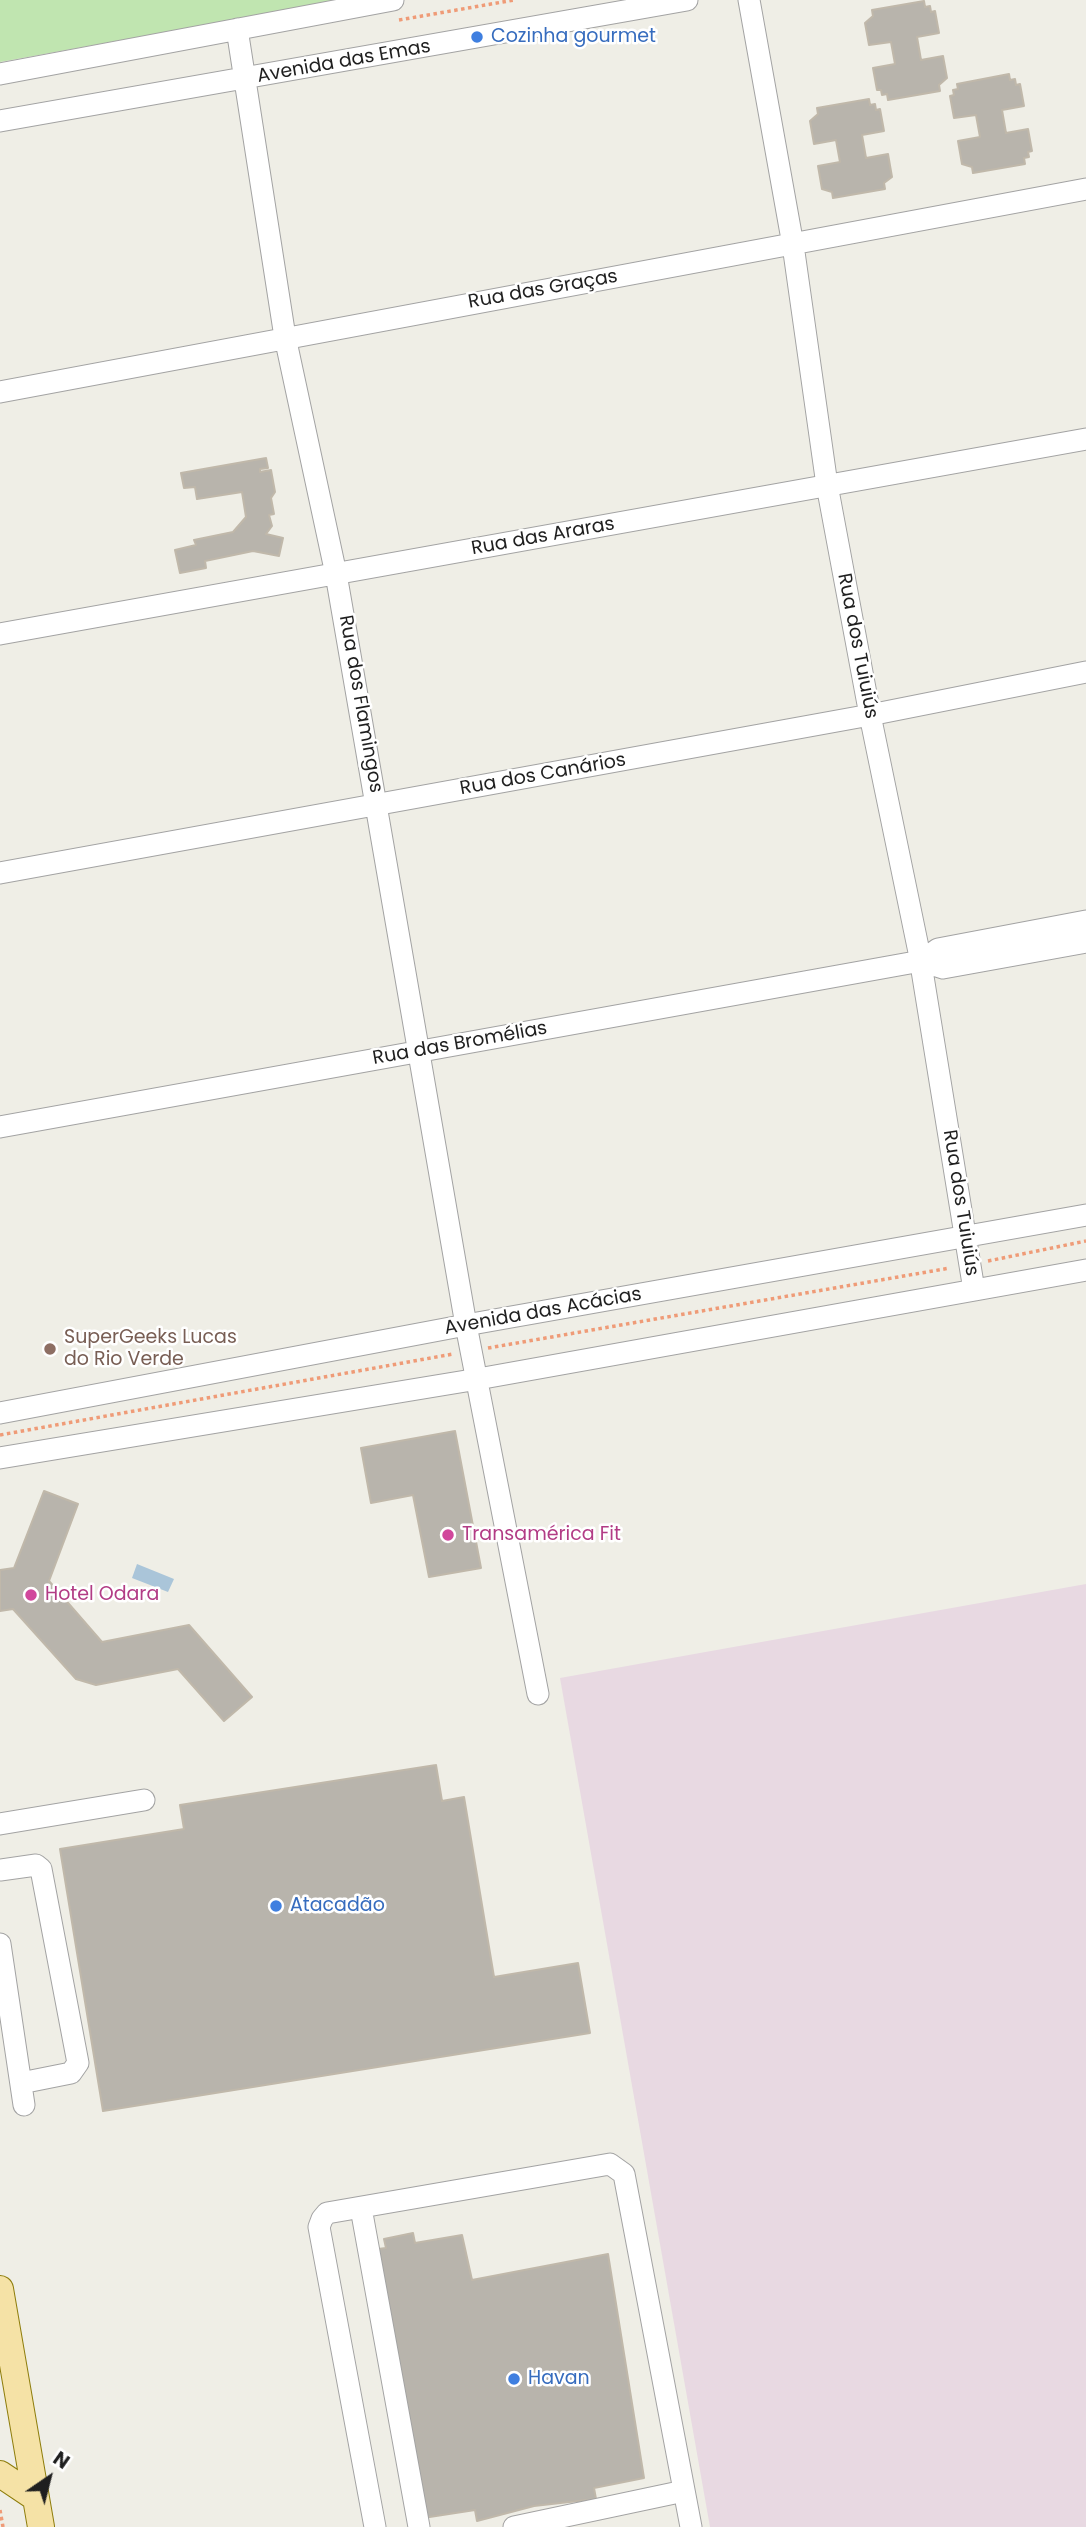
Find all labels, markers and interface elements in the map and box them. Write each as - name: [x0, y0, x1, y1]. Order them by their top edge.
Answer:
- place label: Cozinha gourmet: [491, 26, 656, 48]
- marker: Cozinha gourmet: [469, 29, 485, 45]
- street label: Avenida das Emas: [256, 36, 432, 88]
- street label: Rua das Graças: [467, 266, 619, 314]
- street label: Rua das Araras: [470, 513, 616, 561]
- street label: Rua dos Tuiuiús: [832, 571, 882, 721]
- street label: Rua dos Flamingos: [333, 613, 387, 795]
- street label: Rua dos Canários: [458, 749, 628, 801]
- street label: Rua das Bromélias: [371, 1017, 549, 1071]
- street label: Rua dos Tuiuiús: [937, 1128, 983, 1278]
- street label: Avenida das Acácias: [443, 1283, 643, 1341]
- place label: SuperGeeks Lucas do Rio Verde: [64, 1327, 237, 1371]
- marker: SuperGeeks Lucas do Rio Verde: [42, 1341, 58, 1357]
- place label: Transamérica Fit: [462, 1524, 621, 1546]
- marker: Transamérica Fit: [440, 1527, 456, 1543]
- place label: Hotel Odara: [45, 1584, 159, 1606]
- marker: Hotel Odara: [23, 1587, 39, 1603]
- place label: Atacadão: [290, 1895, 385, 1917]
- marker: Atacadão: [268, 1898, 284, 1914]
- place label: Havan: [528, 2368, 590, 2390]
- marker: Havan: [506, 2371, 522, 2387]
- north arrow: [14, 2443, 84, 2513]
- text: N: [48, 2445, 75, 2476]

